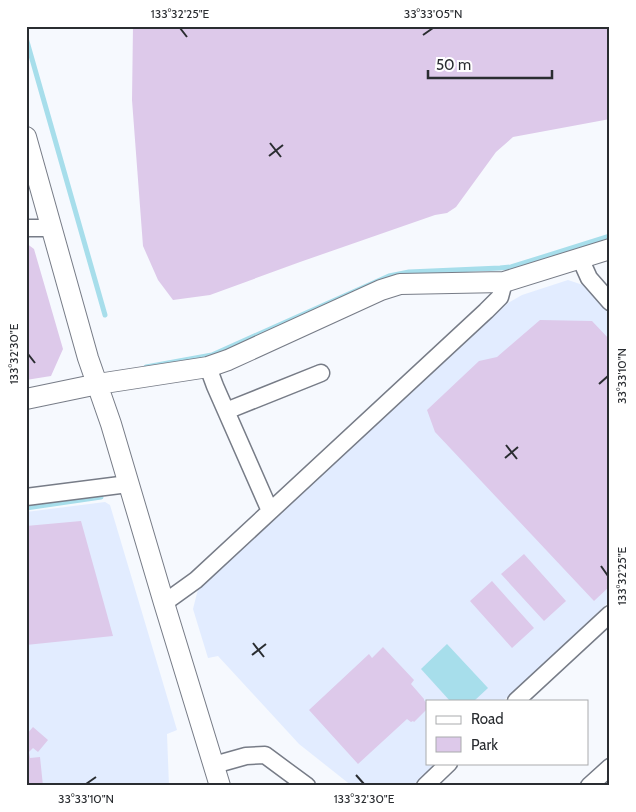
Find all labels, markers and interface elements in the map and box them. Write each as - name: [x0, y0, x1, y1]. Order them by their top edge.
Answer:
- text: 133°32'25"E: [151, 6, 210, 21]
- text: 33°33'05"N: [404, 6, 462, 21]
- scale bar: [428, 48, 552, 80]
- text: 50 m: [436, 56, 471, 74]
- text: 133°32'30"E: [6, 323, 21, 384]
- text: 33°33'10"N: [614, 348, 629, 404]
- text: 133°32'25"E: [614, 546, 629, 605]
- legend: [426, 700, 588, 764]
- text: Road: [471, 710, 504, 728]
- text: Park: [471, 736, 498, 754]
- text: 33°33'10"N: [58, 791, 114, 806]
- text: 133°32'30"E: [334, 791, 395, 806]

